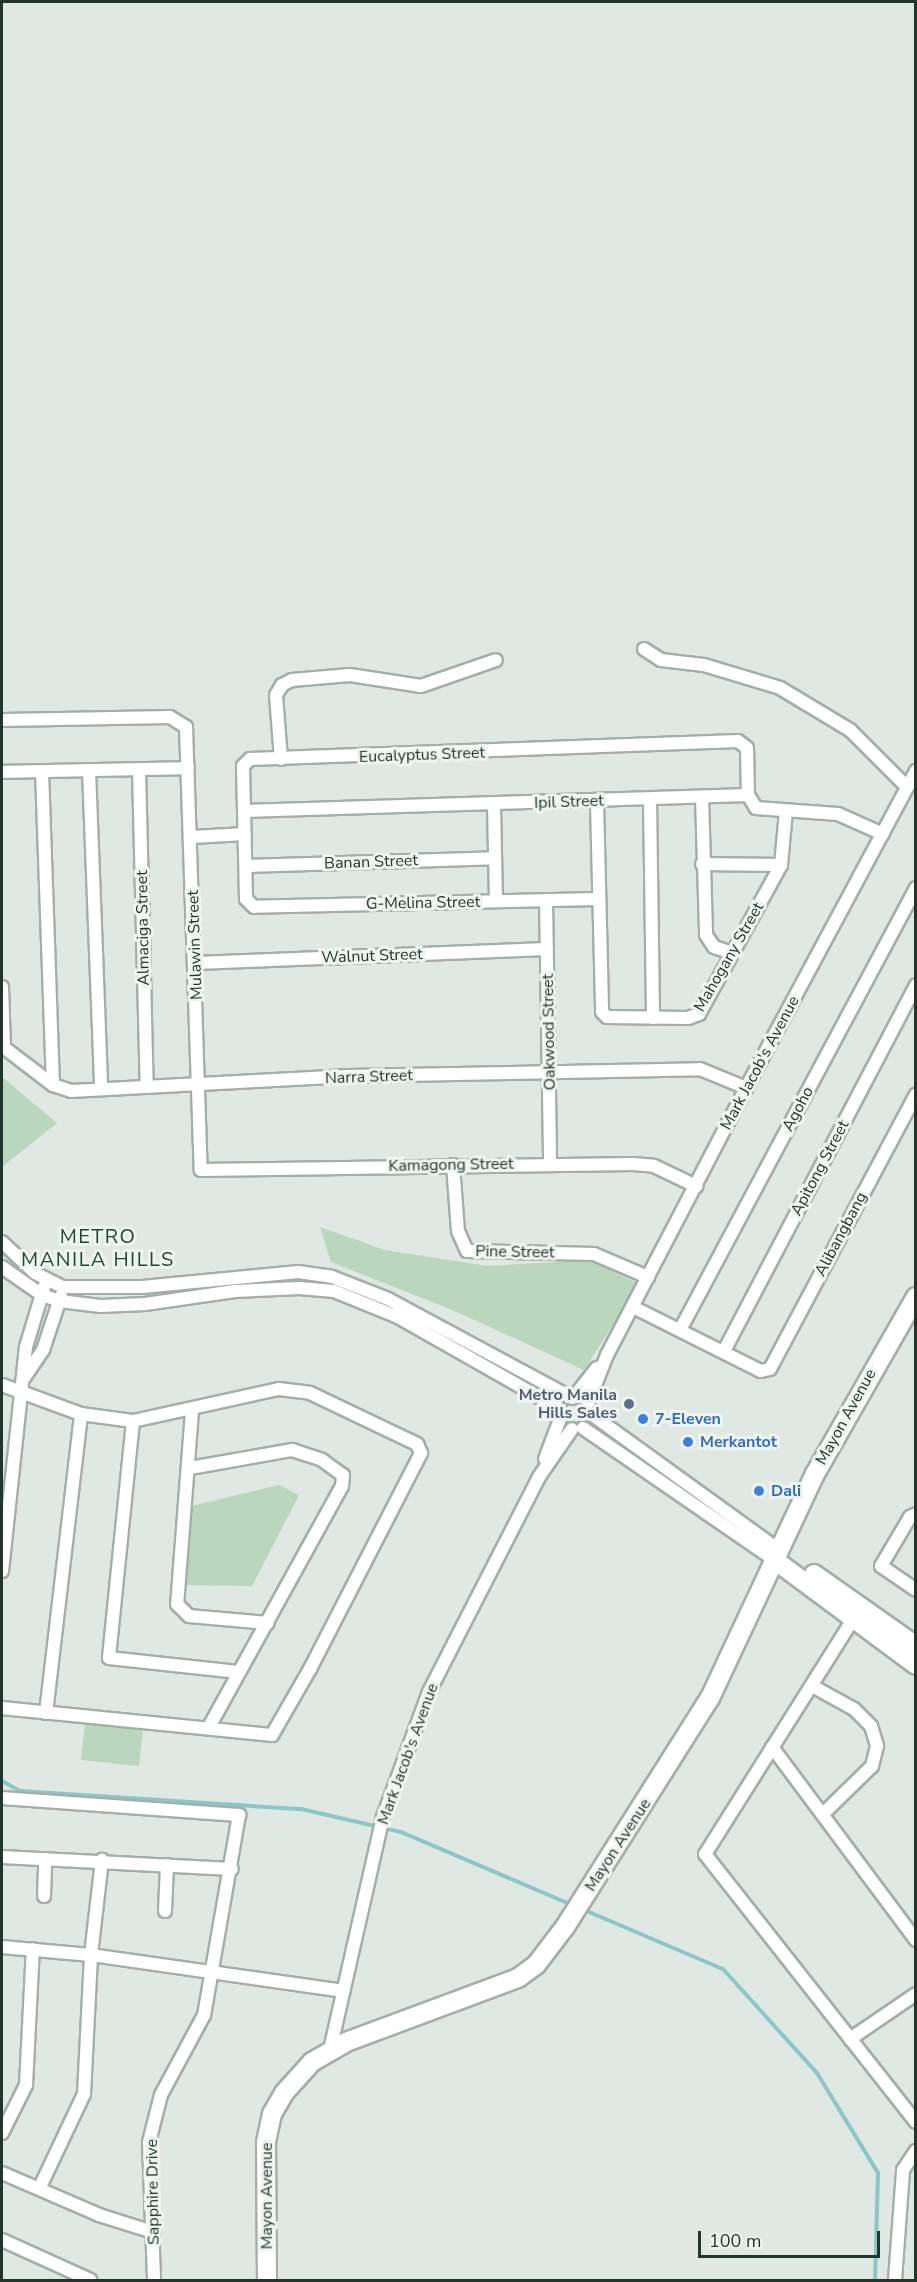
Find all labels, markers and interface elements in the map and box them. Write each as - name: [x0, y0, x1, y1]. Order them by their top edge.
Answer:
- street label: Eucalyptus Street: [359, 743, 485, 767]
- street label: Ipil Street: [534, 791, 604, 813]
- street label: Banan Street: [324, 851, 418, 873]
- street label: Almaciga Street: [132, 870, 154, 986]
- street label: Mulawin Street: [183, 890, 207, 1000]
- street label: G-Melina Street: [366, 892, 480, 914]
- street label: Mahogany Street: [690, 899, 768, 1015]
- street label: Walnut Street: [321, 945, 423, 967]
- street label: Oakwood Street: [538, 973, 560, 1091]
- street label: Mark Jacob's Avenue: [717, 993, 803, 1133]
- street label: Narra Street: [325, 1066, 413, 1088]
- street label: Agoho: [778, 1083, 818, 1135]
- street label: Apitong Street: [787, 1117, 853, 1219]
- street label: Kamagong Street: [388, 1154, 514, 1176]
- street label: Alibangbang: [811, 1189, 871, 1279]
- district label: METRO MANILA HILLS: [21, 1224, 175, 1271]
- street label: Pine Street: [475, 1242, 555, 1262]
- street label: Mayon Avenue: [812, 1366, 880, 1468]
- place label: Metro Manila Hills Sales: [519, 1385, 617, 1423]
- marker: Metro Manila Hills Sales: [622, 1397, 636, 1411]
- place label: 7-Eleven: [655, 1409, 721, 1429]
- marker: 7-Eleven: [636, 1412, 650, 1426]
- place label: Merkantot: [700, 1432, 777, 1452]
- marker: Merkantot: [681, 1435, 695, 1449]
- place label: Dali: [771, 1481, 801, 1501]
- marker: Dali: [752, 1484, 766, 1498]
- street label: Mark Jacob's Avenue: [374, 1681, 442, 1827]
- street label: Mayon Avenue: [581, 1795, 655, 1895]
- street label: Sapphire Drive: [142, 2139, 164, 2245]
- street label: Mayon Avenue: [257, 2143, 277, 2249]
- scale bar: [701, 2219, 882, 2257]
- text: 100 m: [709, 2229, 761, 2253]

